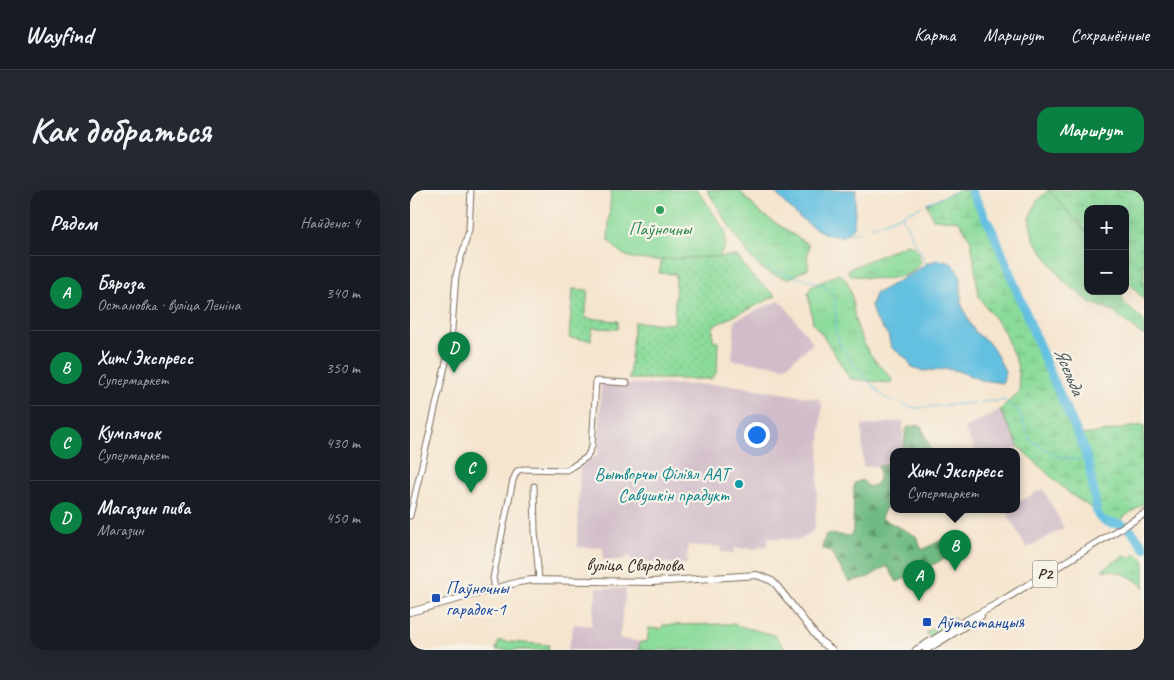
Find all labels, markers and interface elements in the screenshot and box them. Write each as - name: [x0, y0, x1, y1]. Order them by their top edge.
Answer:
- text: Wayfind: [25, 20, 92, 50]
- text: Карта: [914, 24, 955, 46]
- text: Маршрут: [983, 24, 1043, 46]
- text: Сохранённые: [1071, 24, 1149, 46]
- button: Маршрут: [1037, 107, 1144, 153]
- text: Как добраться: [30, 108, 211, 153]
- marker: Паўночны: [654, 204, 666, 216]
- map controls: [1084, 205, 1129, 295]
- button: +: [1084, 205, 1129, 250]
- text: Рядом: [50, 210, 97, 236]
- text: Найдено: 4: [300, 213, 360, 233]
- place label: Паўночны: [629, 218, 693, 240]
- button: −: [1084, 250, 1129, 295]
- text: Бяроза: [97, 271, 144, 295]
- text: A: [62, 283, 70, 303]
- text: 340 m: [326, 283, 360, 303]
- text: Остановка · вуліца Леніна: [97, 295, 241, 315]
- pin: D: [438, 332, 470, 373]
- water label: Ясельда: [1048, 344, 1091, 401]
- text: Хит! Экспресс: [97, 346, 193, 370]
- text: B: [62, 358, 70, 378]
- text: 350 m: [326, 358, 360, 378]
- text: Супермаркет: [97, 370, 168, 390]
- text: Кумпячок: [97, 421, 160, 445]
- your location: [744, 422, 770, 448]
- text: C: [62, 433, 70, 453]
- text: 430 m: [326, 433, 360, 453]
- text: Супермаркет: [97, 445, 168, 465]
- popup: [890, 448, 1020, 513]
- pin: C: [455, 452, 487, 493]
- text: Хит! Экспресс: [907, 459, 1003, 483]
- place label: Вытворчы Філіял ААТ Савушкін прадукт: [595, 463, 733, 506]
- marker: Вытворчы Філіял ААТ Савушкін прадукт: [733, 478, 745, 490]
- text: Супермаркет: [907, 483, 978, 503]
- text: Магазин пива: [97, 496, 190, 520]
- text: D: [61, 508, 71, 528]
- text: 450 m: [326, 508, 360, 528]
- text: Магазин: [97, 520, 144, 540]
- pin: B: [939, 530, 971, 571]
- street label: вуліца Свярдлова: [586, 554, 685, 576]
- pin: A: [903, 560, 935, 601]
- road number: Р2: [1032, 560, 1058, 588]
- place label: Паўночны гарадок-1: [446, 577, 510, 620]
- marker: Паўночны гарадок-1: [430, 592, 442, 604]
- place label: Аўтастанцыя: [937, 611, 1025, 633]
- marker: Аўтастанцыя: [921, 616, 933, 628]

